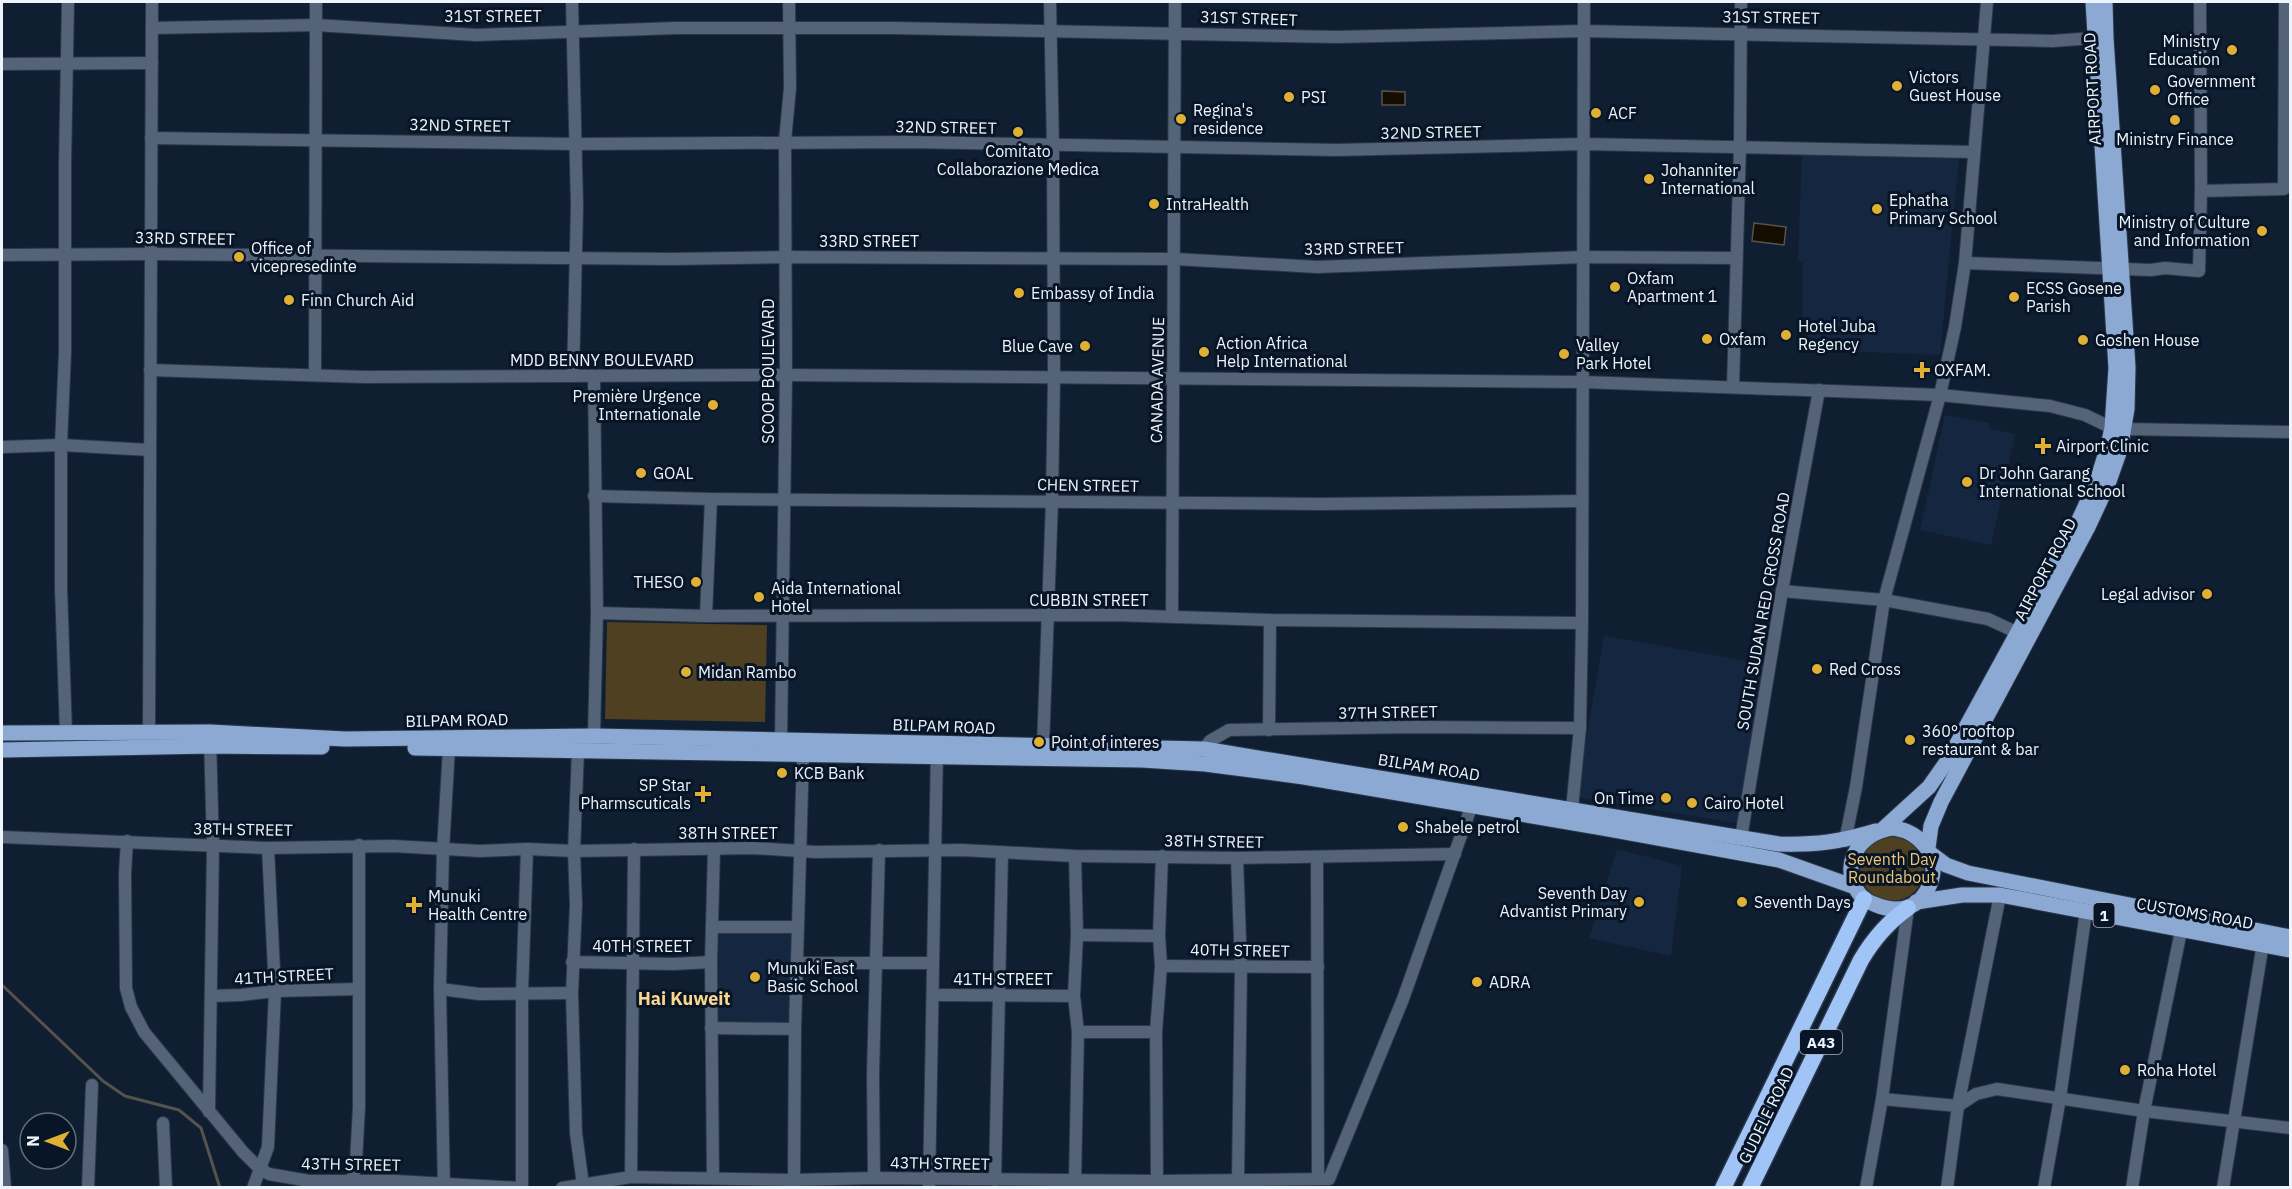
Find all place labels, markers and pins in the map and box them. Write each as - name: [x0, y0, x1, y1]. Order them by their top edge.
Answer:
- place label: Ministry Education: [2148, 31, 2220, 69]
- marker: Ministry Education: [2225, 43, 2239, 57]
- place label: Victors Guest House: [1909, 67, 2001, 105]
- place label: Government Office: [2167, 71, 2256, 109]
- marker: Victors Guest House: [1890, 79, 1904, 93]
- marker: Government Office: [2148, 83, 2162, 97]
- place label: PSI: [1301, 87, 1326, 107]
- marker: PSI: [1282, 90, 1296, 104]
- place label: Regina's residence: [1193, 100, 1263, 138]
- place label: ACF: [1608, 103, 1637, 123]
- marker: ACF: [1589, 106, 1603, 120]
- marker: Regina's residence: [1174, 112, 1188, 126]
- marker: Ministry Finance: [2168, 113, 2182, 127]
- marker: Comitato Collaborazione Medica: [1011, 125, 1025, 139]
- place label: Ministry Finance: [2116, 129, 2234, 149]
- place label: Comitato Collaborazione Medica: [937, 141, 1100, 179]
- place label: Johanniter International: [1661, 160, 1755, 198]
- marker: Johanniter International: [1642, 172, 1656, 186]
- place label: Ephatha Primary School: [1889, 190, 1997, 228]
- place label: IntraHealth: [1166, 194, 1249, 214]
- marker: IntraHealth: [1147, 197, 1161, 211]
- marker: Ephatha Primary School: [1870, 202, 1884, 216]
- place label: Ministry of Culture and Information: [2118, 212, 2250, 250]
- marker: Ministry of Culture and Information: [2255, 224, 2269, 238]
- place label: Office of vicepresedinte: [251, 238, 357, 276]
- marker: Office of vicepresedinte: [232, 250, 246, 264]
- place label: Oxfam Apartment 1: [1627, 268, 1717, 306]
- place label: ECSS Gosene Parish: [2026, 278, 2122, 316]
- marker: Oxfam Apartment 1: [1608, 280, 1622, 294]
- place label: Embassy of India: [1031, 283, 1155, 303]
- marker: Embassy of India: [1012, 286, 1026, 300]
- place label: Finn Church Aid: [301, 290, 414, 310]
- marker: ECSS Gosene Parish: [2007, 290, 2021, 304]
- marker: Finn Church Aid: [282, 293, 296, 307]
- place label: Hotel Juba Regency: [1798, 316, 1876, 354]
- marker: Hotel Juba Regency: [1779, 328, 1793, 342]
- place label: Oxfam: [1719, 329, 1766, 349]
- place label: Goshen House: [2095, 330, 2200, 350]
- marker: Oxfam: [1700, 332, 1714, 346]
- place label: Action Africa Help International: [1216, 333, 1347, 371]
- marker: Goshen House: [2076, 333, 2090, 347]
- place label: Valley Park Hotel: [1576, 335, 1651, 373]
- place label: Blue Cave: [1002, 336, 1073, 356]
- marker: Blue Cave: [1078, 339, 1092, 353]
- marker: Action Africa Help International: [1197, 345, 1211, 359]
- marker: Valley Park Hotel: [1557, 347, 1571, 361]
- place label: OXFAM.: [1934, 360, 1991, 380]
- marker: OXFAM.: [1915, 363, 1929, 377]
- place label: Première Urgence Internationale: [572, 386, 701, 424]
- marker: Première Urgence Internationale: [706, 398, 720, 412]
- place label: Airport Clinic: [2056, 436, 2149, 456]
- marker: Airport Clinic: [2034, 437, 2052, 455]
- place label: GOAL: [653, 463, 693, 483]
- place label: Dr John Garang International School: [1979, 463, 2125, 501]
- marker: GOAL: [634, 466, 648, 480]
- marker: Dr John Garang International School: [1960, 475, 1974, 489]
- place label: THESO: [634, 572, 684, 592]
- marker: THESO: [689, 575, 703, 589]
- place label: Aida International Hotel: [771, 578, 901, 616]
- place label: Legal advisor: [2101, 584, 2195, 604]
- marker: Legal advisor: [2200, 587, 2214, 601]
- marker: Aida International Hotel: [752, 590, 766, 604]
- place label: Red Cross: [1829, 659, 1901, 679]
- place label: Midan Rambo: [698, 662, 797, 682]
- marker: Red Cross: [1810, 662, 1824, 676]
- marker: Midan Rambo: [679, 665, 693, 679]
- place label: 360° rooftop restaurant & bar: [1922, 721, 2039, 759]
- place label: Point of interes: [1051, 732, 1159, 752]
- marker: 360° rooftop restaurant & bar: [1903, 733, 1917, 747]
- marker: Point of interes: [1032, 735, 1046, 749]
- place label: KCB Bank: [794, 763, 865, 783]
- marker: KCB Bank: [775, 766, 789, 780]
- place label: SP Star Pharmscuticals: [581, 775, 691, 813]
- marker: SP Star Pharmscuticals: [696, 787, 710, 801]
- place label: On Time: [1594, 788, 1654, 808]
- marker: On Time: [1659, 791, 1673, 805]
- place label: Cairo Hotel: [1704, 793, 1784, 813]
- marker: Cairo Hotel: [1685, 796, 1699, 810]
- place label: Shabele petrol: [1415, 817, 1520, 837]
- marker: Shabele petrol: [1396, 820, 1410, 834]
- place label: Seventh Day Advantist Primary: [1499, 883, 1627, 921]
- place label: Munuki Health Centre: [428, 886, 528, 924]
- place label: Seventh Days: [1754, 892, 1851, 912]
- marker: Seventh Day Advantist Primary: [1632, 895, 1646, 909]
- marker: Seventh Days: [1735, 895, 1749, 909]
- marker: Munuki Health Centre: [405, 896, 423, 914]
- place label: Munuki East Basic School: [767, 958, 858, 996]
- marker: Munuki East Basic School: [748, 970, 762, 984]
- place label: ADRA: [1489, 972, 1531, 992]
- marker: ADRA: [1470, 975, 1484, 989]
- place label: Roha Hotel: [2137, 1060, 2216, 1080]
- marker: Roha Hotel: [2118, 1063, 2132, 1077]

